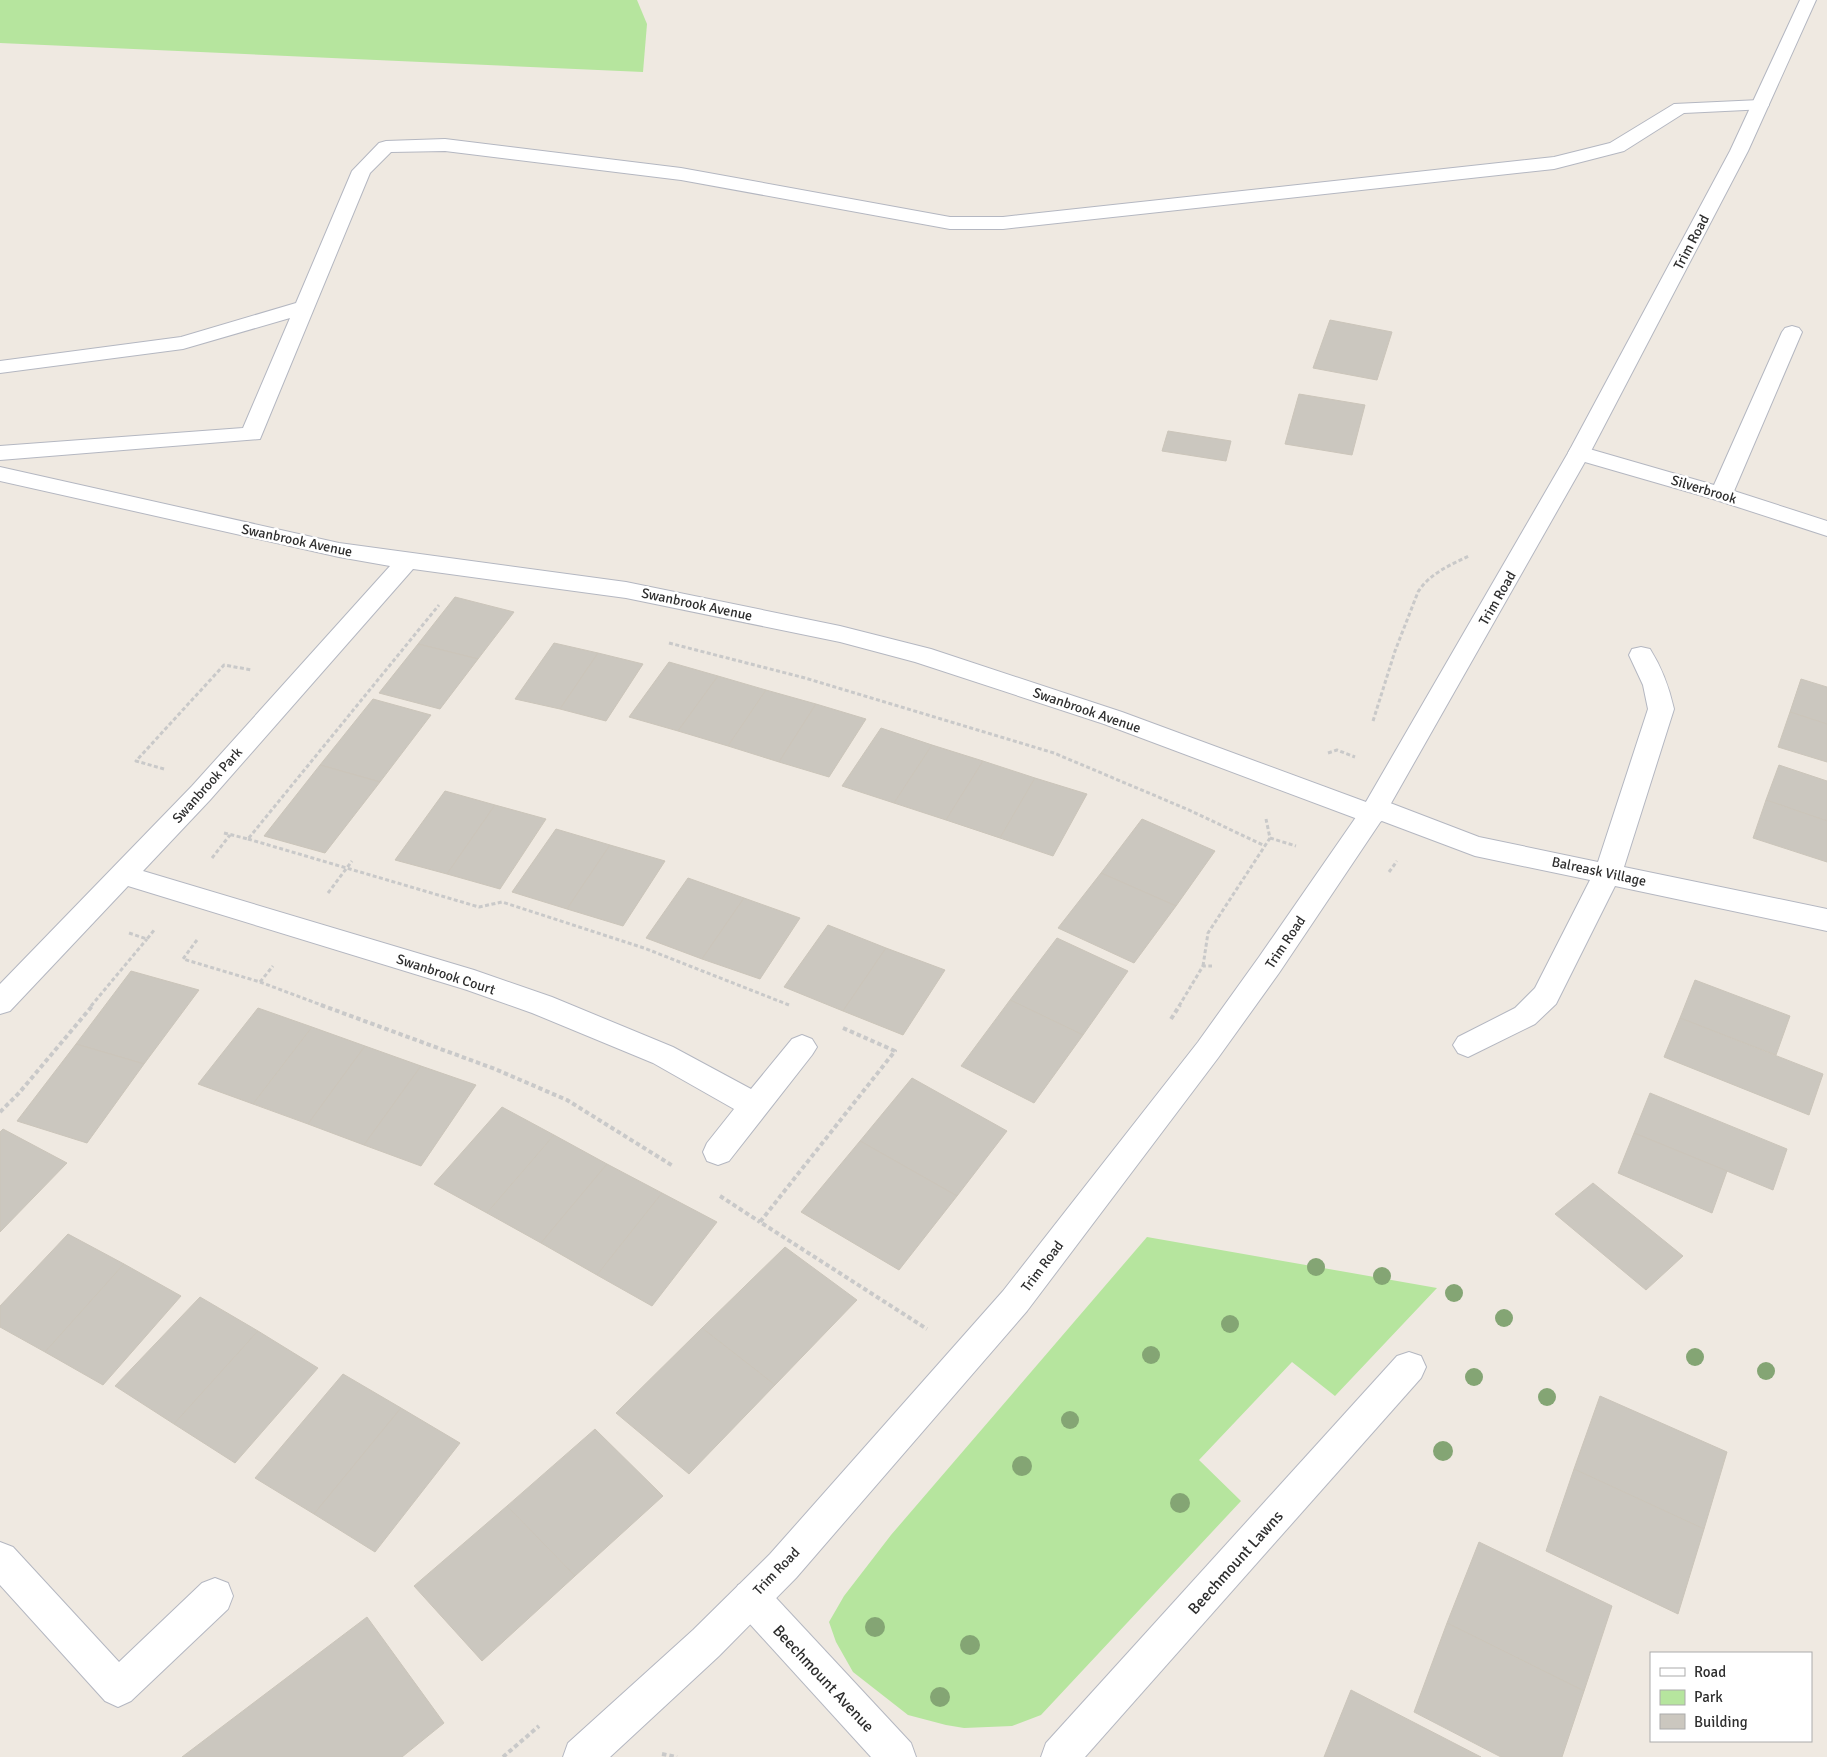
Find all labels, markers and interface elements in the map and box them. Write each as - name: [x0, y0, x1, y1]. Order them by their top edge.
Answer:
- street label: Trim Road: [1670, 212, 1713, 273]
- street label: Silverbrook: [1669, 471, 1739, 508]
- street label: Swanbrook Avenue: [240, 520, 354, 561]
- street label: Trim Road: [1475, 568, 1520, 628]
- street label: Swanbrook Avenue: [640, 584, 754, 625]
- street label: Swanbrook Avenue: [1031, 684, 1143, 737]
- street label: Swanbrook Park: [169, 744, 246, 827]
- street label: Balreask Village: [1550, 853, 1648, 890]
- street label: Trim Road: [1262, 913, 1309, 972]
- street label: Swanbrook Court: [394, 951, 497, 998]
- street label: Trim Road: [1018, 1237, 1067, 1295]
- street label: Beechmount Lawns: [1184, 1507, 1288, 1619]
- street label: Trim Road: [750, 1544, 803, 1599]
- street label: Beechmount Avenue: [768, 1621, 878, 1737]
- legend: [1650, 1652, 1812, 1742]
- text: Road: [1694, 1663, 1726, 1681]
- text: Park: [1694, 1688, 1723, 1706]
- text: Building: [1694, 1713, 1748, 1731]

